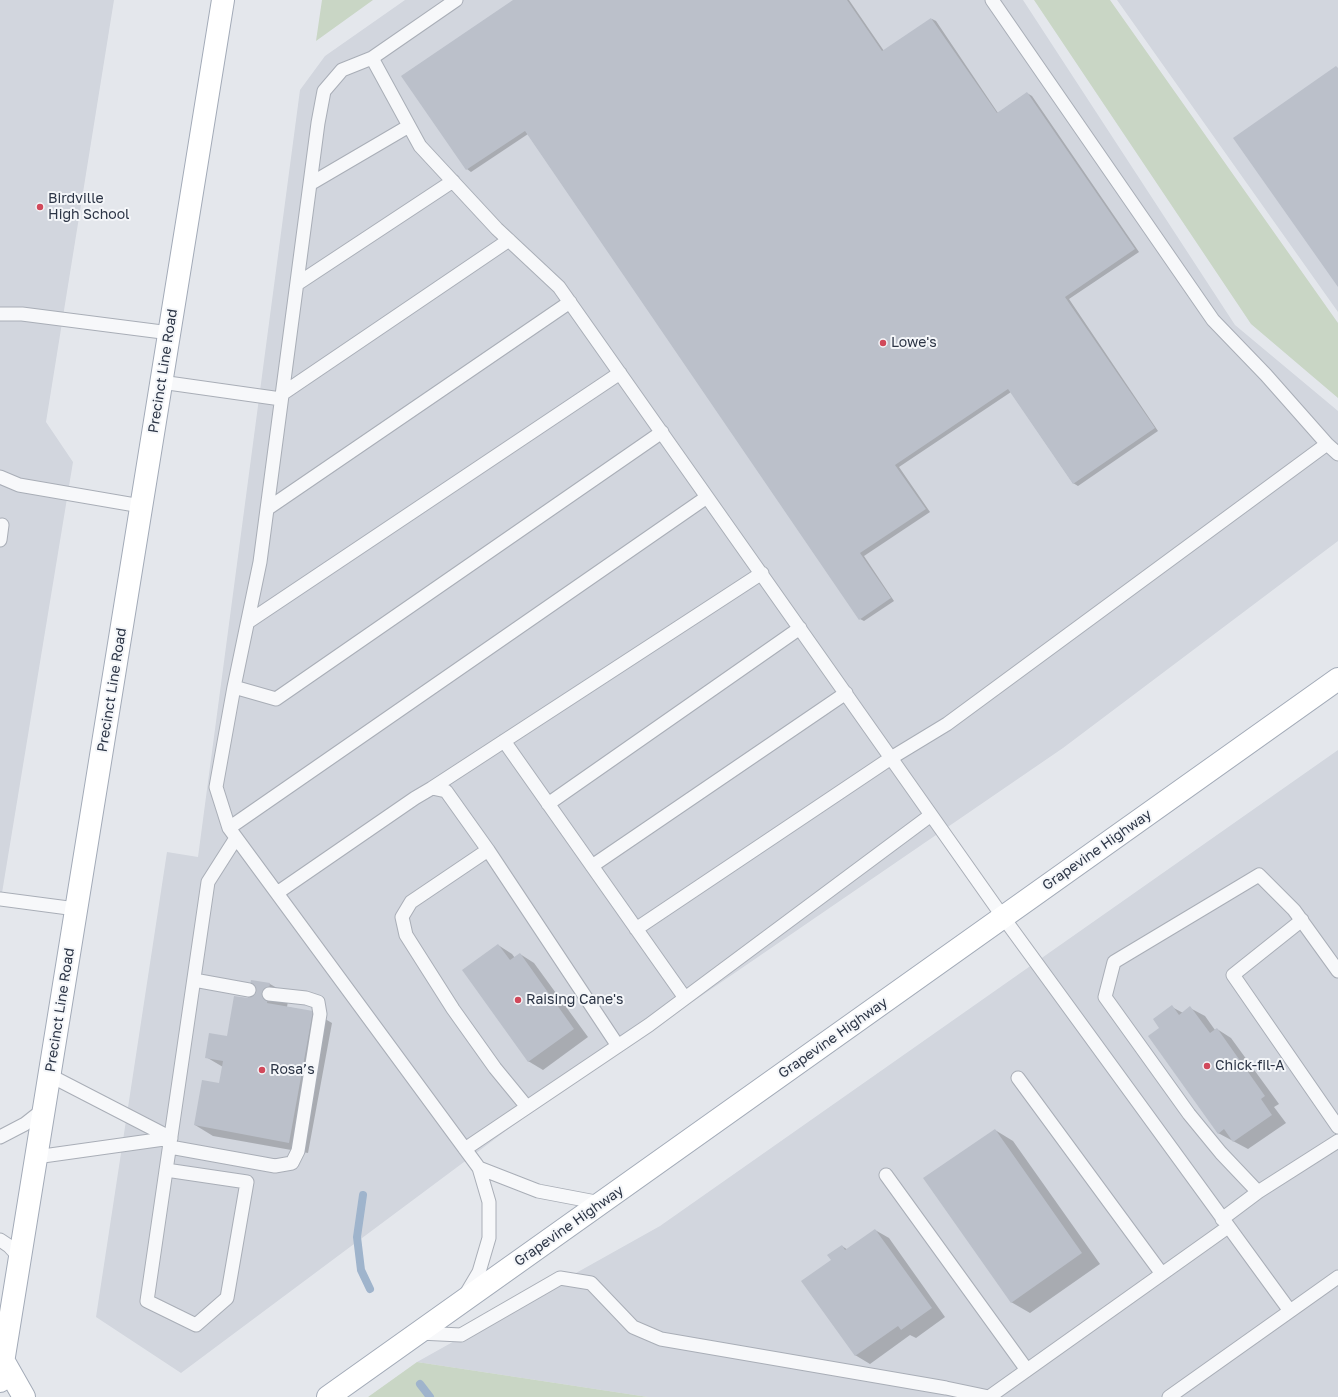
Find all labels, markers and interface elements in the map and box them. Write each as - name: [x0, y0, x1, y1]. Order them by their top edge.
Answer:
- place label: Birdville High School: [48, 191, 130, 224]
- marker: Birdville High School: [35, 202, 45, 212]
- street label: Precinct Line Road: [145, 308, 181, 434]
- place label: Lowe's: [891, 335, 937, 351]
- marker: Lowe's: [878, 338, 888, 348]
- street label: Precinct Line Road: [94, 627, 130, 753]
- street label: Grapevine Highway: [1039, 806, 1155, 894]
- street label: Precinct Line Road: [42, 947, 78, 1073]
- place label: Raising Cane's: [526, 992, 623, 1008]
- street label: Grapevine Highway: [775, 994, 891, 1082]
- marker: Raising Cane's: [513, 995, 523, 1005]
- place label: Chick-fil-A: [1215, 1058, 1285, 1074]
- marker: Chick-fil-A: [1202, 1061, 1212, 1071]
- place label: Rosa’s: [270, 1062, 315, 1078]
- marker: Rosa’s: [257, 1065, 267, 1075]
- street label: Grapevine Highway: [511, 1182, 627, 1270]

